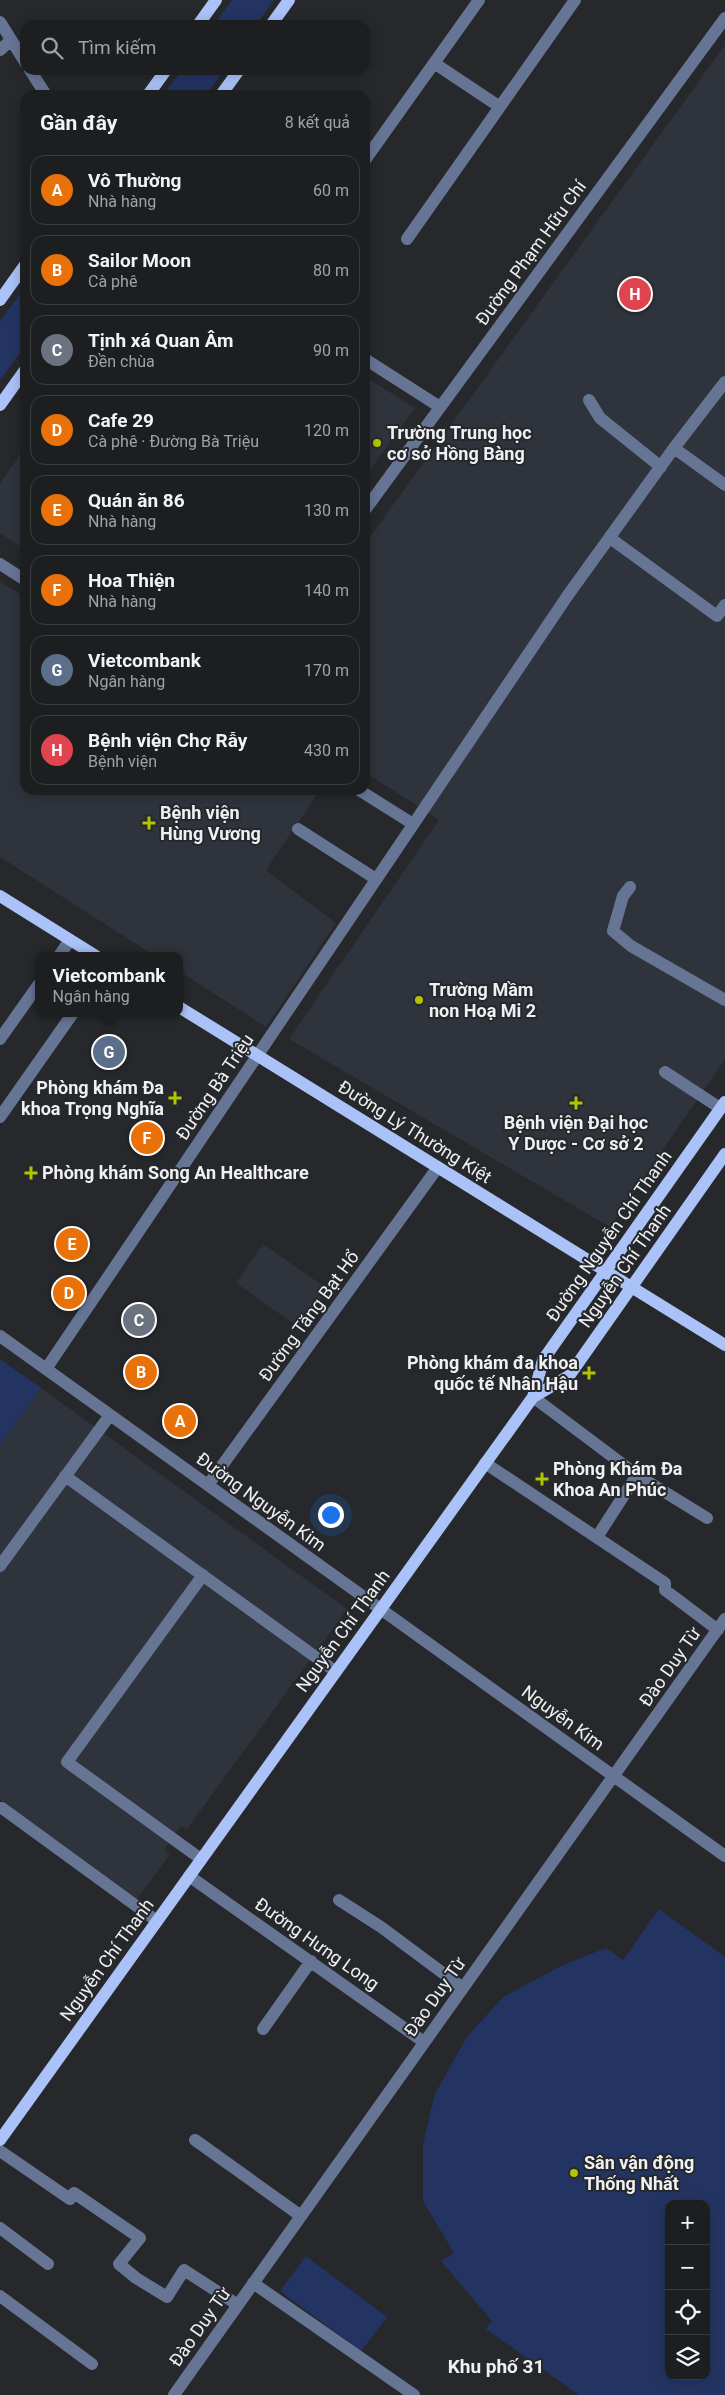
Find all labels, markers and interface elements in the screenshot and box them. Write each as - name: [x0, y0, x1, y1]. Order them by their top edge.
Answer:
- search box: [20, 20, 370, 75]
- icon: search: [38, 34, 66, 62]
- text: Tìm kiếm: [78, 36, 156, 59]
- text: Gần đây: [40, 111, 117, 135]
- text: 8 kết quả: [285, 113, 350, 132]
- text: Vô Thường: [88, 169, 181, 192]
- street label: Đường Phạm Hữu Chí: [471, 176, 590, 329]
- text: A: [52, 181, 62, 200]
- text: 60 m: [313, 181, 349, 200]
- text: Nhà hàng: [88, 192, 156, 211]
- text: Sailor Moon: [88, 249, 191, 272]
- text: B: [52, 261, 62, 280]
- text: 80 m: [313, 261, 349, 280]
- text: Cà phê: [88, 272, 137, 291]
- pin: H: [619, 275, 651, 313]
- text: Tịnh xá Quan Âm: [88, 329, 234, 352]
- text: C: [52, 341, 62, 360]
- text: 90 m: [313, 341, 349, 360]
- text: Đền chùa: [88, 352, 155, 371]
- text: Cafe 29: [88, 409, 154, 432]
- text: D: [52, 421, 62, 440]
- text: 120 m: [304, 421, 349, 440]
- place label: Trường Trung học cơ sở Hồng Bàng: [387, 422, 532, 464]
- text: Cà phê · Đường Bà Triệu: [88, 432, 259, 451]
- marker: Trường Trung học cơ sở Hồng Bàng: [371, 437, 383, 449]
- text: Quán ăn 86: [88, 489, 185, 512]
- text: E: [53, 501, 62, 520]
- text: 130 m: [304, 501, 349, 520]
- text: Nhà hàng: [88, 512, 156, 531]
- text: Hoa Thiện: [88, 569, 175, 592]
- text: F: [53, 581, 61, 600]
- text: 140 m: [304, 581, 349, 600]
- text: Nhà hàng: [88, 592, 156, 611]
- text: Vietcombank: [88, 649, 201, 672]
- text: G: [52, 661, 62, 680]
- text: 170 m: [304, 661, 349, 680]
- text: Ngân hàng: [88, 672, 165, 691]
- text: Bệnh viện Chợ Rẫy: [88, 729, 247, 752]
- text: H: [51, 741, 63, 760]
- text: 430 m: [304, 741, 349, 760]
- text: Bệnh viện: [88, 752, 157, 771]
- place label: Bệnh viện Hùng Vương: [160, 802, 261, 844]
- marker: Bệnh viện Hùng Vương: [142, 816, 156, 830]
- popup: [35, 952, 183, 1017]
- text: Vietcombank: [53, 964, 165, 987]
- place label: Trường Mầm non Hoạ Mi 2: [429, 979, 536, 1021]
- text: Ngân hàng: [53, 987, 130, 1006]
- marker: Trường Mầm non Hoạ Mi 2: [413, 994, 425, 1006]
- street label: Đường Bà Triệu: [171, 1030, 258, 1144]
- pin: G: [93, 1033, 125, 1071]
- street label: Đường Lý Thường Kiệt: [335, 1076, 496, 1187]
- place label: Phòng khám Đa khoa Trọng Nghĩa: [21, 1077, 164, 1119]
- marker: Phòng khám Đa khoa Trọng Nghĩa: [168, 1091, 182, 1105]
- marker: Bệnh viện Đại học Y Dược - Cơ sở 2: [569, 1096, 583, 1110]
- place label: Bệnh viện Đại học Y Dược - Cơ sở 2: [504, 1112, 648, 1154]
- pin: F: [131, 1119, 163, 1157]
- street label: Đường Nguyễn Chí Thanh: [542, 1146, 676, 1326]
- place label: Phòng khám Song An Healthcare: [42, 1162, 309, 1183]
- marker: Phòng khám Song An Healthcare: [24, 1166, 38, 1180]
- street label: Nguyễn Chí Thanh: [574, 1200, 676, 1332]
- pin: E: [56, 1225, 88, 1263]
- street label: Đường Tăng Bạt Hổ: [254, 1246, 363, 1385]
- pin: D: [53, 1274, 85, 1312]
- pin: C: [123, 1301, 155, 1339]
- place label: Phòng khám đa khoa quốc tế Nhân Hậu: [407, 1352, 578, 1394]
- pin: B: [125, 1353, 157, 1391]
- marker: Phòng khám đa khoa quốc tế Nhân Hậu: [582, 1366, 596, 1380]
- pin: A: [164, 1402, 196, 1440]
- street label: Đường Nguyễn Kim: [193, 1448, 330, 1556]
- place label: Phòng Khám Đa Khoa An Phúc: [553, 1458, 683, 1500]
- marker: Phòng Khám Đa Khoa An Phúc: [535, 1472, 549, 1486]
- your location: [318, 1502, 344, 1528]
- street label: Nguyễn Chí Thanh: [291, 1566, 394, 1696]
- street label: Đào Duy Từ: [635, 1622, 705, 1710]
- street label: Nguyễn Kim: [518, 1681, 609, 1755]
- street label: Đường Hưng Long: [251, 1893, 383, 1994]
- street label: Nguyễn Chí Thanh: [55, 1895, 158, 2025]
- street label: Đào Duy Từ: [400, 1952, 470, 2040]
- place label: Sân vận động Thống Nhất: [584, 2152, 694, 2194]
- marker: Sân vận động Thống Nhất: [568, 2167, 580, 2179]
- map controls: [665, 2200, 710, 2380]
- button: +: [665, 2200, 710, 2245]
- button: −: [665, 2245, 710, 2290]
- street label: Đào Duy Từ: [165, 2282, 235, 2370]
- button: locate: [665, 2290, 710, 2335]
- button: layers: [665, 2335, 710, 2380]
- district label: Khu phố 31: [448, 2355, 544, 2378]

